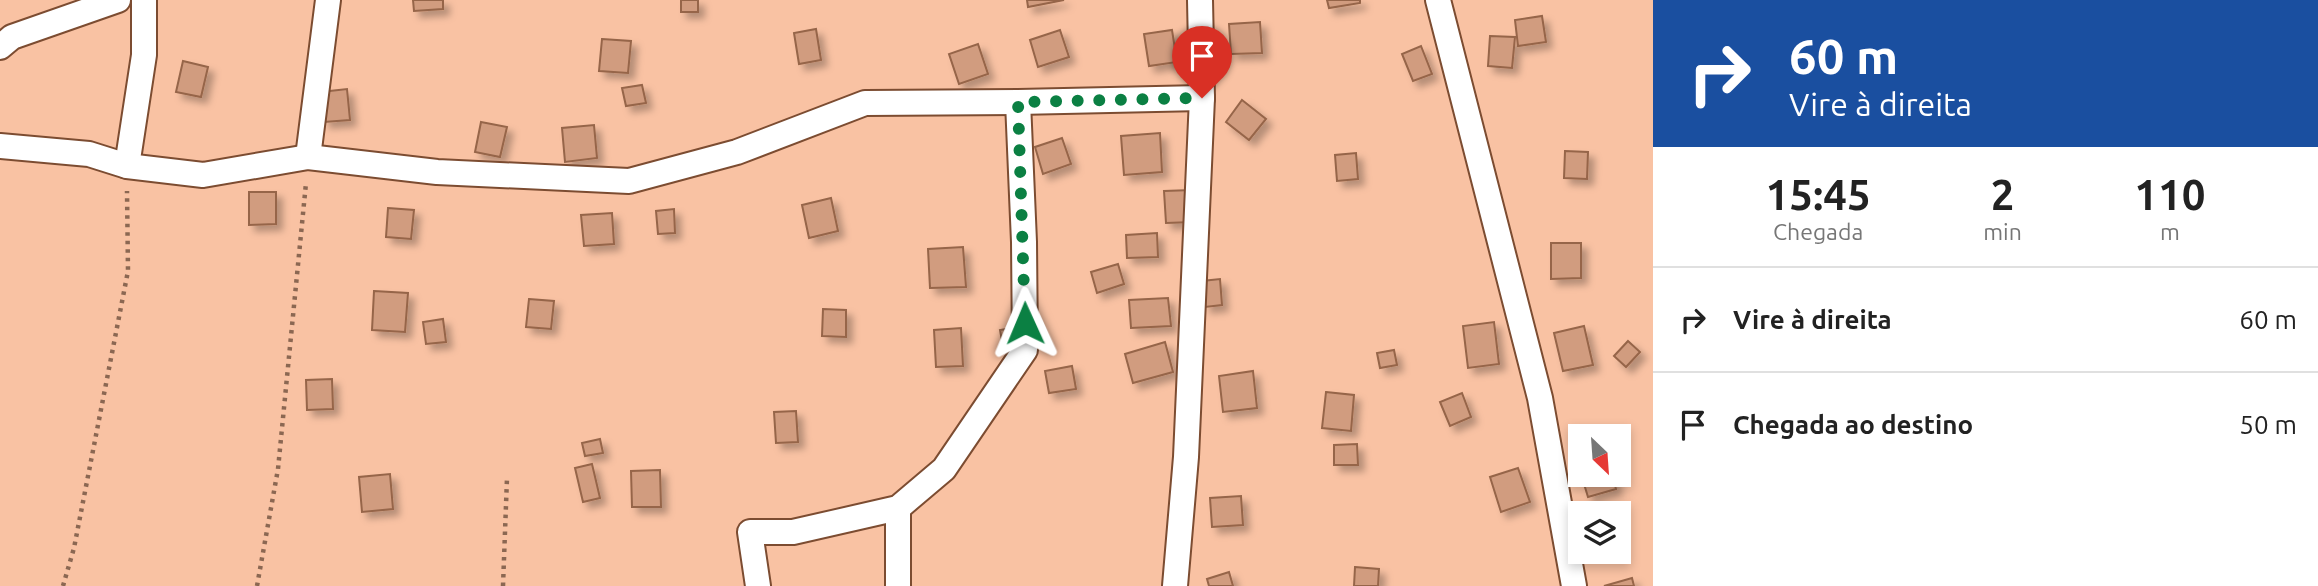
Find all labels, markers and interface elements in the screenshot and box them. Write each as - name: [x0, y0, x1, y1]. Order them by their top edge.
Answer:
- pin: [1172, 26, 1232, 98]
- icon: right: [1674, 28, 1765, 119]
- text: 60 m: [1789, 28, 1898, 83]
- icon: arrive: [1183, 37, 1221, 75]
- text: Vire à direita: [1789, 86, 1972, 122]
- text: 15:45: [1766, 171, 1871, 218]
- text: 2: [1991, 171, 2014, 218]
- text: 110: [2134, 171, 2205, 218]
- text: Chegada: [1773, 219, 1863, 244]
- text: min: [1983, 219, 2022, 244]
- text: m: [2160, 219, 2180, 244]
- position arrow: [988, 286, 1062, 360]
- icon: right: [1674, 301, 1712, 339]
- text: Vire à direita: [1733, 305, 1892, 334]
- text: 60 m: [2239, 305, 2297, 334]
- icon: arrive: [1674, 406, 1712, 444]
- text: Chegada ao destino: [1733, 410, 1973, 439]
- text: 50 m: [2239, 410, 2297, 439]
- north arrow: [1568, 424, 1631, 486]
- map controls: [1568, 424, 1631, 564]
- button: layers: [1568, 501, 1631, 564]

